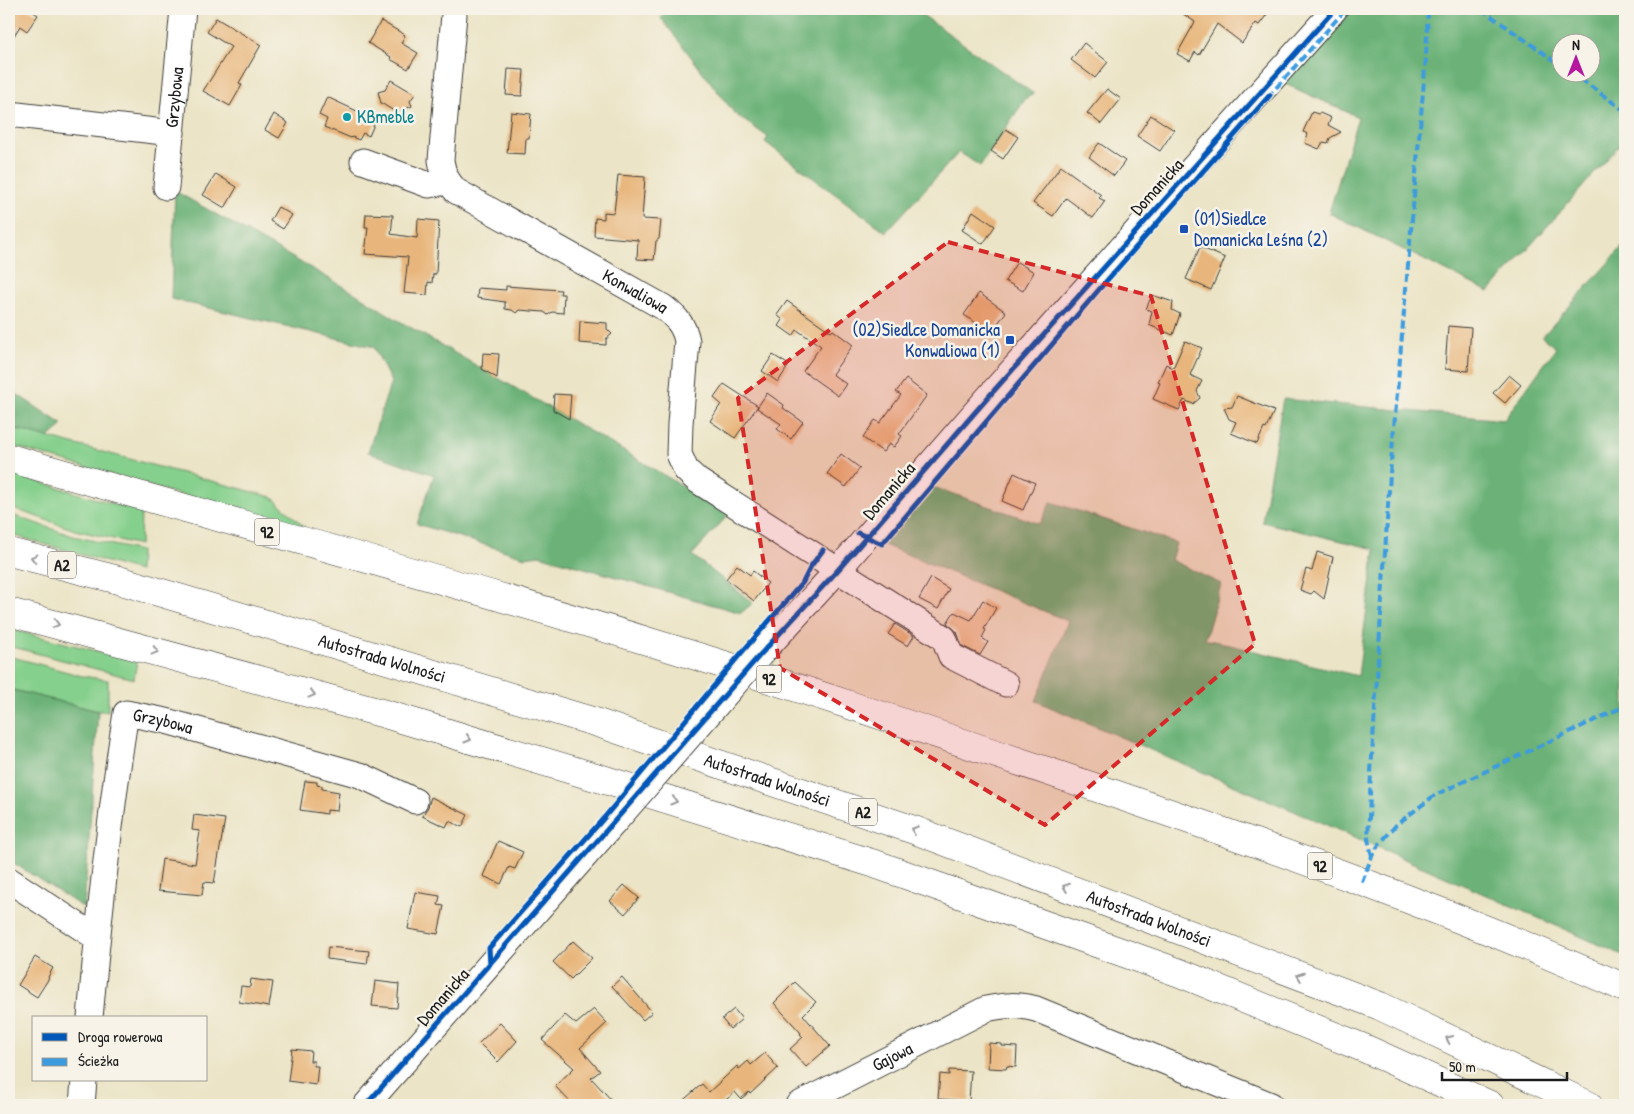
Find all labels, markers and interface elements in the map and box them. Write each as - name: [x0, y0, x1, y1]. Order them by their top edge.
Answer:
- north arrow: [1552, 32, 1602, 82]
- text: N: [1572, 35, 1580, 54]
- street label: Grzybowa: [159, 66, 189, 129]
- place label: KBmeble: [357, 104, 414, 129]
- marker: KBmeble: [341, 111, 353, 123]
- street label: Domanicka: [1124, 153, 1189, 221]
- place label: (01)Siedlce Domanicka Leśna (2): [1194, 206, 1328, 252]
- marker: (01)Siedlce Domanicka Leśna (2): [1178, 223, 1190, 235]
- street label: Konwaliowa: [598, 263, 674, 319]
- place label: (02)Siedlce Domanicka Konwaliowa (1): [853, 317, 1000, 363]
- marker: (02)Siedlce Domanicka Konwaliowa (1): [1004, 334, 1016, 346]
- street label: Domanicka: [857, 457, 921, 525]
- road number: 92: [254, 518, 280, 546]
- road number: A2: [48, 552, 76, 578]
- one-way arrow: [30, 553, 39, 564]
- one-way arrow: [51, 619, 59, 629]
- street label: Autostrada Wolności: [316, 627, 449, 689]
- one-way arrow: [151, 646, 159, 656]
- road number: 92: [756, 666, 782, 692]
- one-way arrow: [307, 689, 315, 699]
- street label: Grzybowa: [131, 702, 196, 740]
- one-way arrow: [463, 733, 472, 743]
- street label: Autostrada Wolności: [701, 747, 834, 813]
- one-way arrow: [669, 795, 678, 805]
- road number: A2: [849, 799, 877, 826]
- one-way arrow: [910, 826, 919, 836]
- road number: 92: [1308, 852, 1332, 879]
- one-way arrow: [1062, 883, 1071, 893]
- street label: Autostrada Wolności: [1083, 883, 1215, 953]
- street label: Domanicka: [411, 963, 475, 1031]
- one-way arrow: [1296, 972, 1305, 982]
- legend: [32, 1016, 208, 1082]
- text: Droga rowerowa: [78, 1026, 162, 1047]
- one-way arrow: [1445, 1035, 1454, 1046]
- street label: Gajowa: [868, 1036, 917, 1077]
- scale bar: [1442, 1049, 1566, 1081]
- text: Ścieżka: [78, 1050, 119, 1071]
- text: 50 m: [1449, 1056, 1476, 1077]

